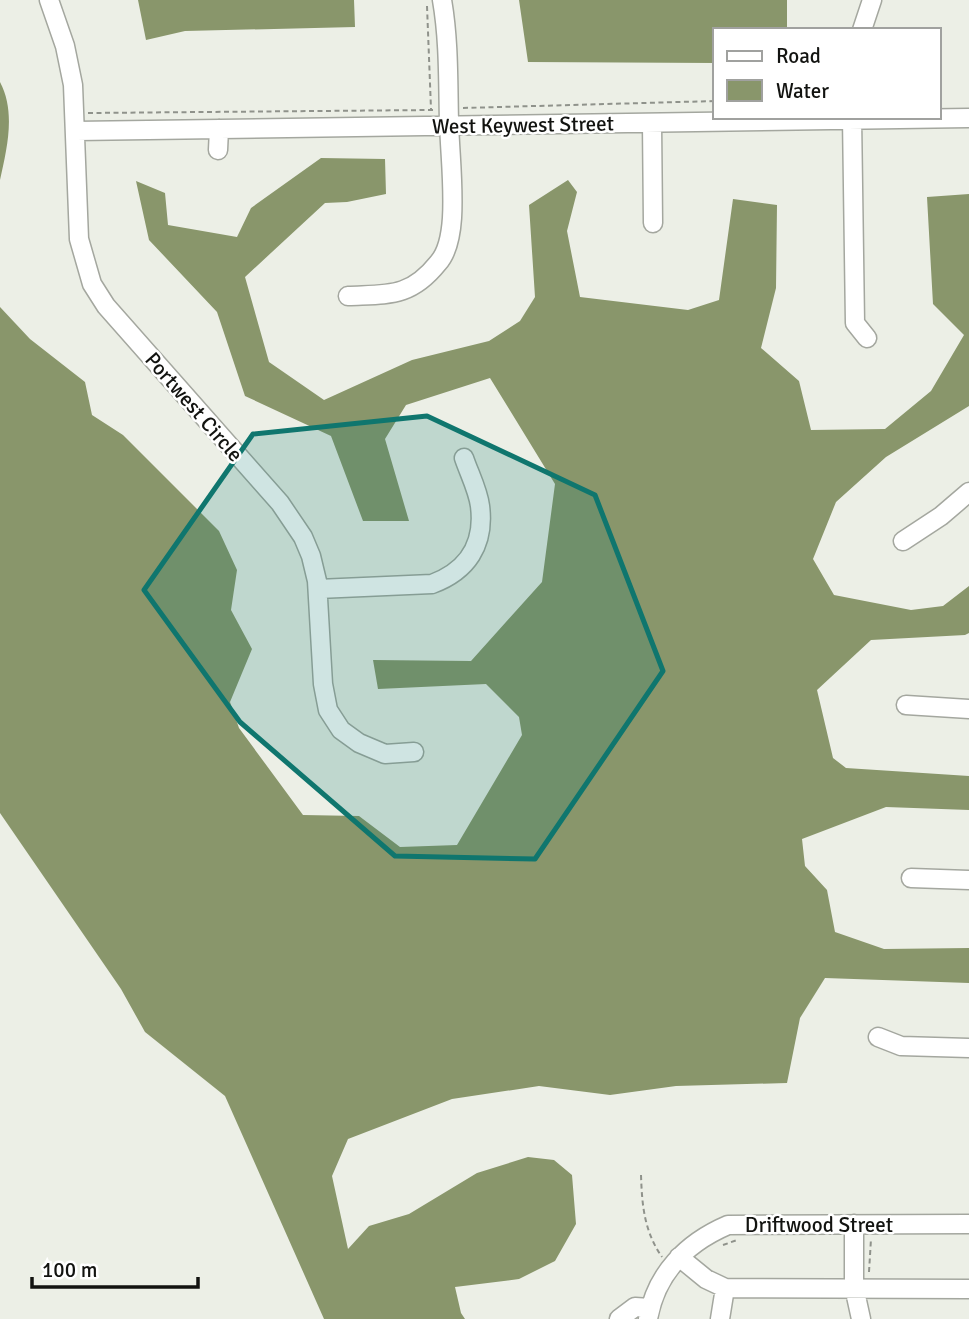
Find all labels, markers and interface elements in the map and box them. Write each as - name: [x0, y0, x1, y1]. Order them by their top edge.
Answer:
- legend: [713, 28, 941, 119]
- text: Road: [776, 43, 821, 69]
- text: Water: [776, 78, 829, 104]
- street label: West Keywest Street: [432, 110, 614, 140]
- street label: Portwest Circle: [139, 347, 249, 467]
- street label: Driftwood Street: [745, 1212, 893, 1238]
- scale bar: [32, 1246, 198, 1290]
- text: 100 m: [42, 1257, 97, 1283]

